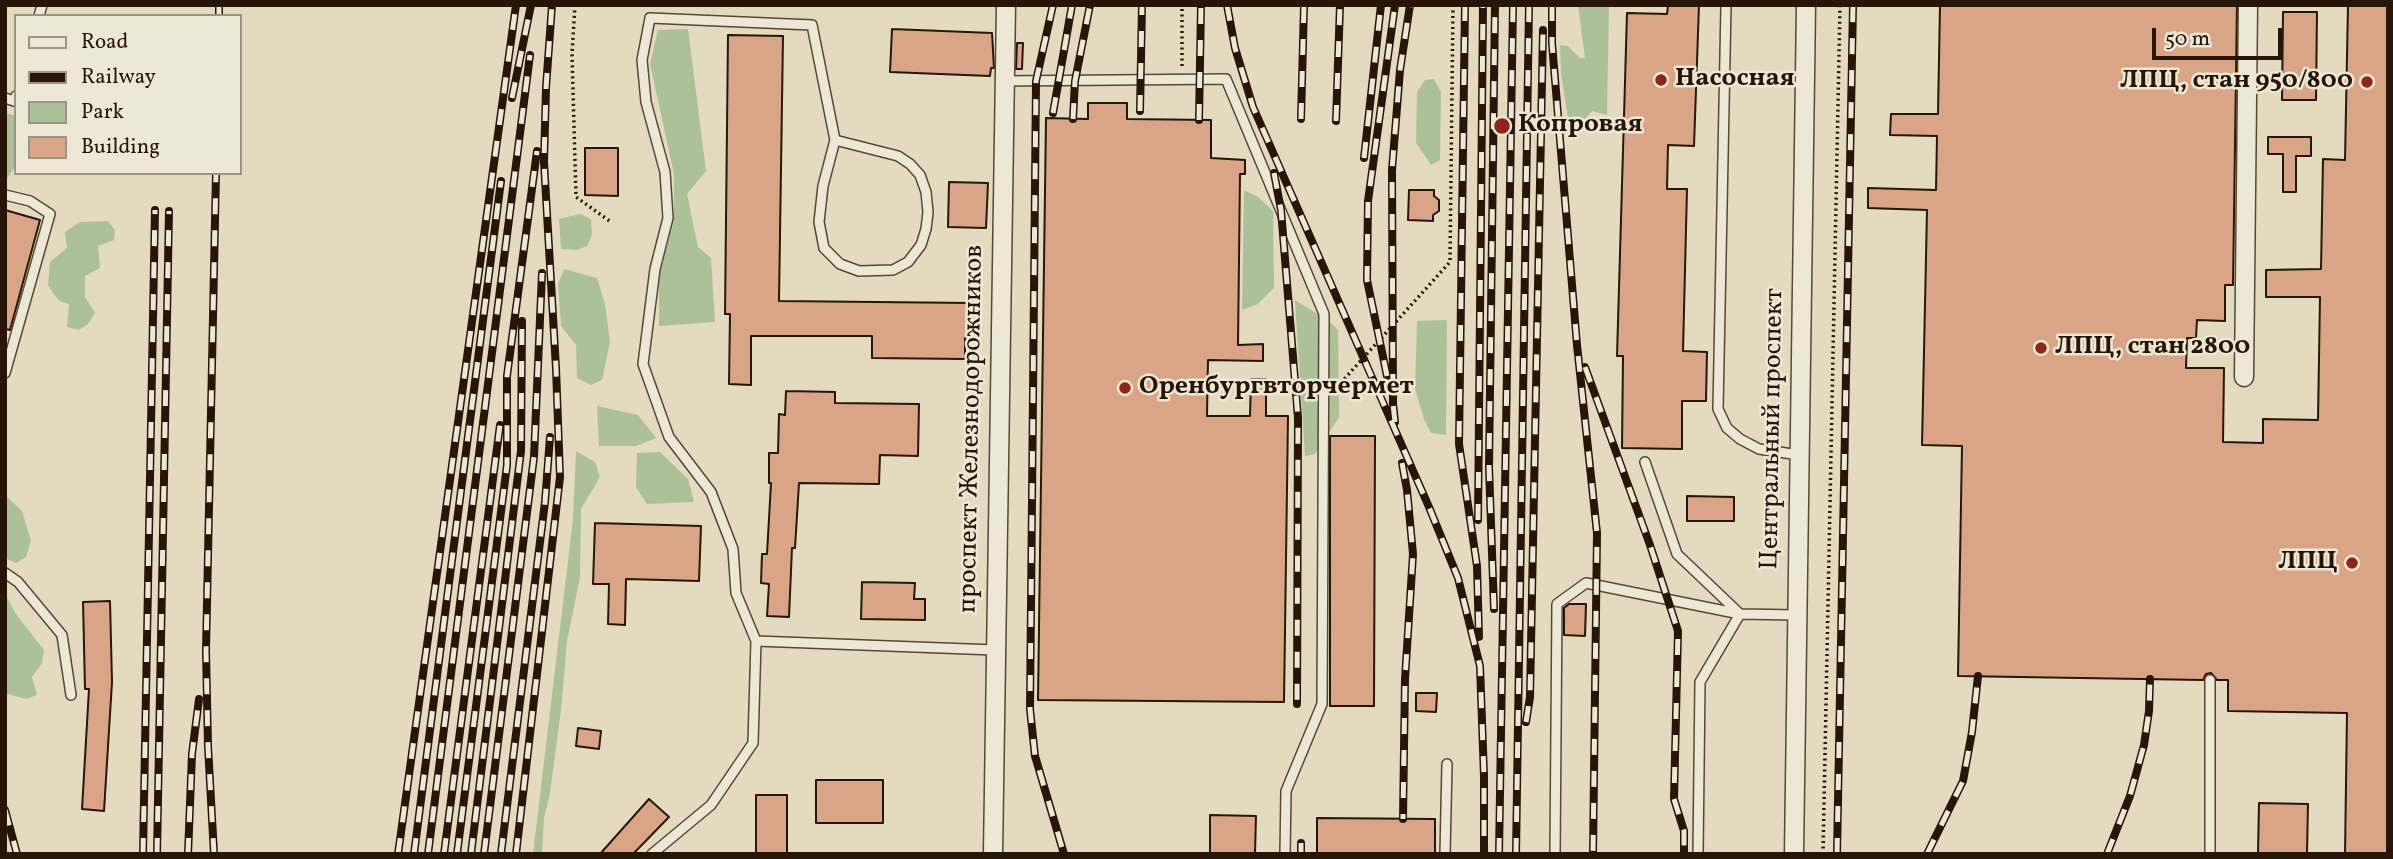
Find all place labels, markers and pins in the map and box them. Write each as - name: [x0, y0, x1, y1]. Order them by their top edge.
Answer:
- place label: Насосная: [1675, 64, 1794, 96]
- place label: ЛПЦ, стан 950/800: [2120, 66, 2353, 98]
- marker: Насосная: [1653, 72, 1669, 88]
- marker: ЛПЦ, стан 950/800: [2359, 74, 2375, 90]
- place label: Копровая: [1518, 110, 1643, 142]
- marker: Копровая: [1492, 116, 1512, 136]
- place label: ЛПЦ, стан 2800: [2055, 332, 2250, 364]
- marker: ЛПЦ, стан 2800: [2033, 340, 2049, 356]
- place label: Оренбургвторчермет: [1139, 372, 1414, 404]
- marker: Оренбургвторчермет: [1117, 380, 1133, 396]
- place label: ЛПЦ: [2278, 547, 2338, 579]
- marker: ЛПЦ: [2344, 555, 2360, 571]

